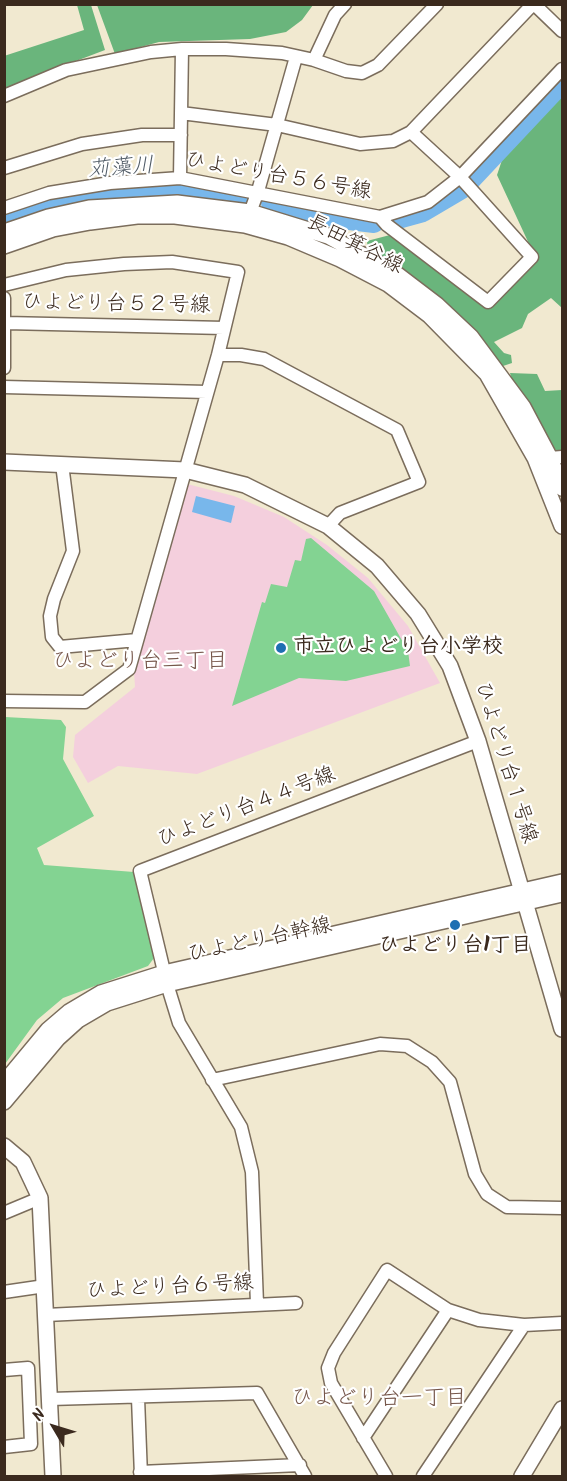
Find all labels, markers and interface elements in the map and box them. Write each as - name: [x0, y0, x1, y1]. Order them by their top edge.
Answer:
- street label: ひよどり台５６号線: [183, 149, 373, 207]
- water label: 苅藻川: [87, 155, 155, 185]
- street label: 長田箕谷線: [302, 211, 406, 281]
- street label: ひよどり台５２号線: [21, 292, 211, 320]
- place label: 市立ひよどり台小学校: [293, 635, 503, 661]
- marker: 市立ひよどり台小学校: [274, 641, 288, 655]
- district label: ひよどり台三丁目: [52, 650, 228, 676]
- street label: ひよどり台１号線: [467, 679, 541, 847]
- street label: ひよどり台４４号線: [154, 763, 340, 855]
- street label: ひよどり台幹線: [185, 914, 335, 970]
- marker: ひよどり台1丁目: [448, 918, 462, 932]
- place label: ひよどり台1丁目: [378, 934, 532, 960]
- street label: ひよどり台６号線: [85, 1272, 255, 1306]
- district label: ひよどり台一丁目: [291, 1387, 467, 1413]
- north arrow: [24, 1397, 84, 1457]
- text: N: [26, 1404, 52, 1427]

